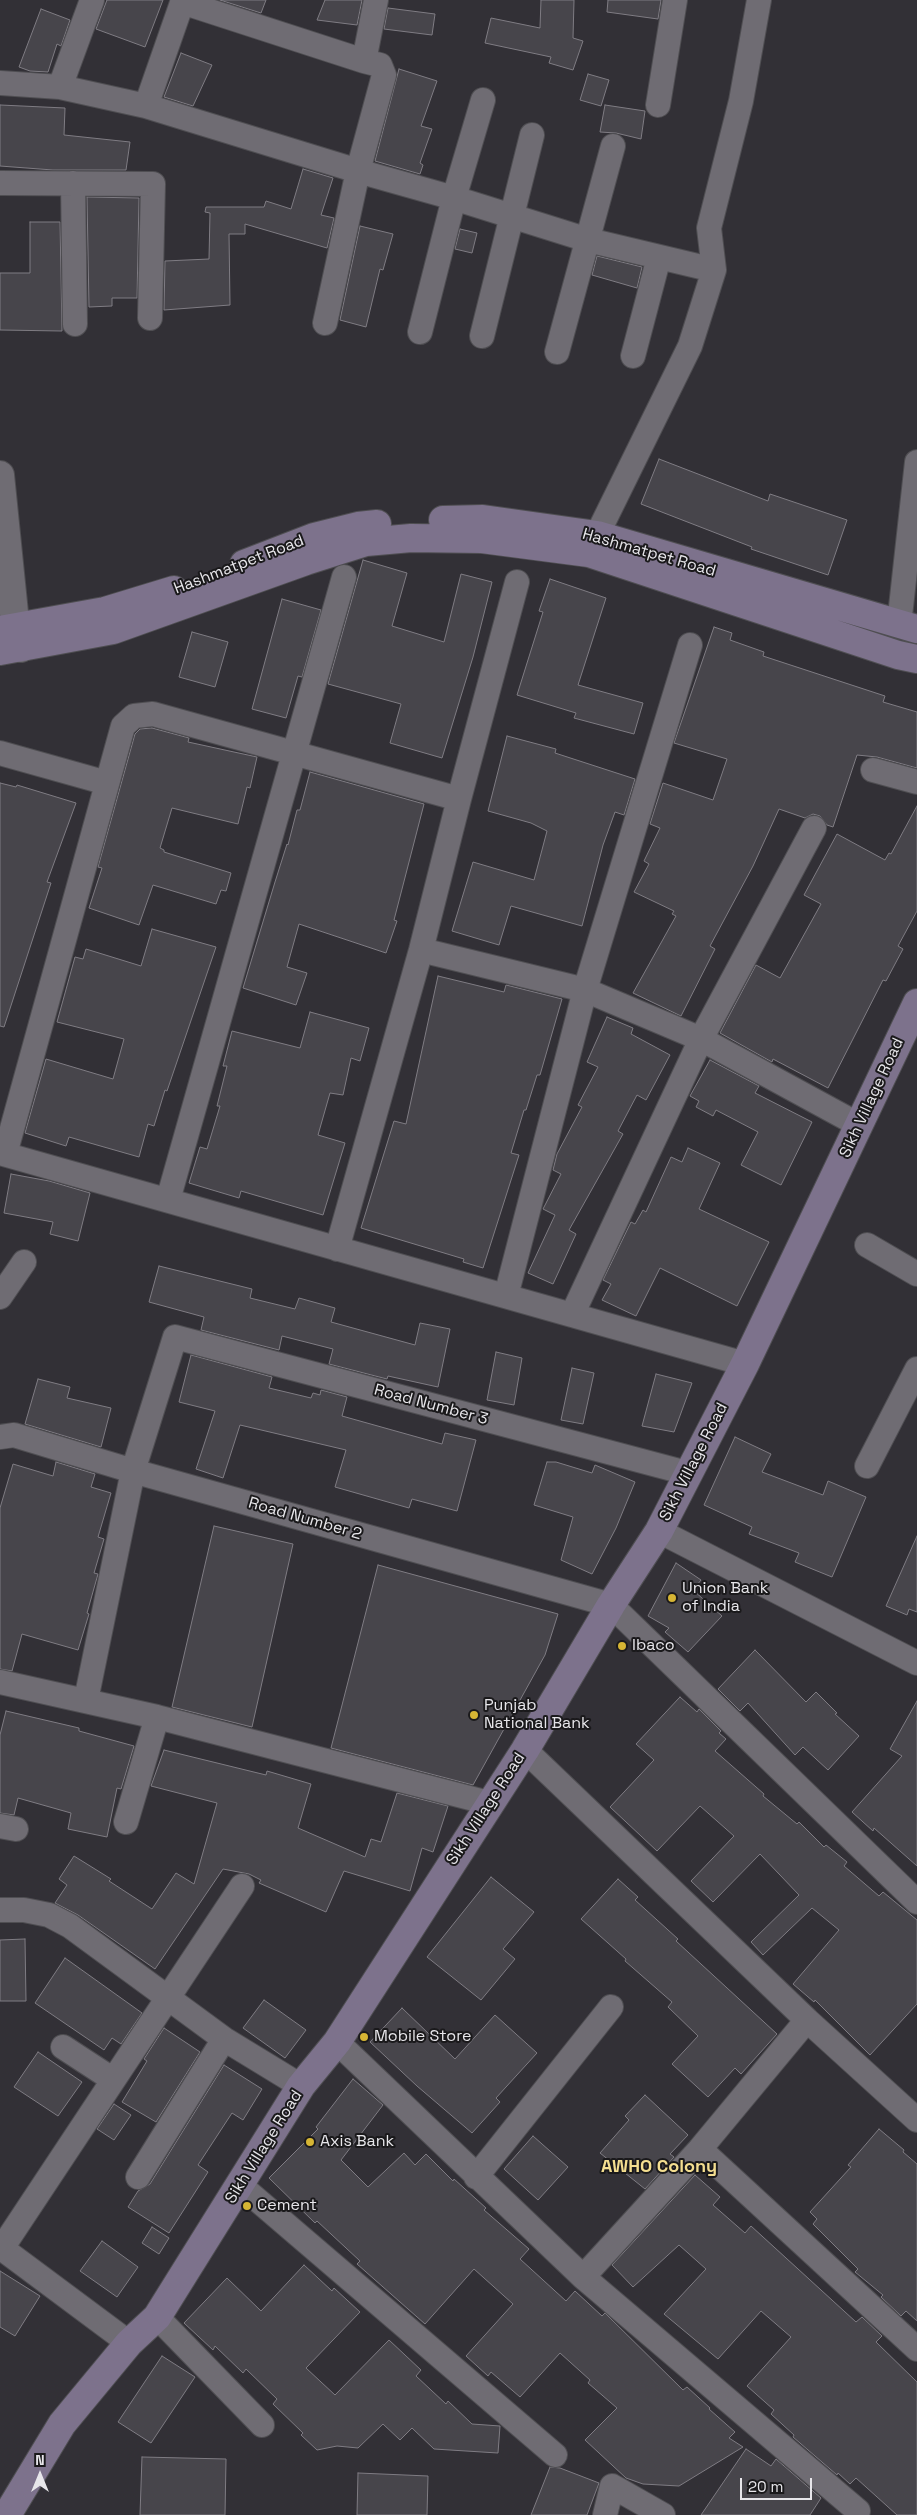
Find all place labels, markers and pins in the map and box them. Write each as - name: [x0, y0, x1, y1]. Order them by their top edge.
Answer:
- place label: Union Bank of India: [682, 1579, 768, 1617]
- marker: Union Bank of India: [666, 1592, 678, 1604]
- place label: Ibaco: [632, 1636, 675, 1656]
- marker: Ibaco: [616, 1640, 628, 1652]
- place label: Punjab National Bank: [484, 1696, 590, 1734]
- marker: Punjab National Bank: [468, 1709, 480, 1721]
- place label: Mobile Store: [374, 2027, 471, 2047]
- marker: Mobile Store: [358, 2031, 370, 2043]
- place label: Axis Bank: [320, 2132, 394, 2152]
- marker: Axis Bank: [304, 2136, 316, 2148]
- place label: Cement: [257, 2196, 317, 2216]
- marker: Cement: [241, 2200, 253, 2212]

